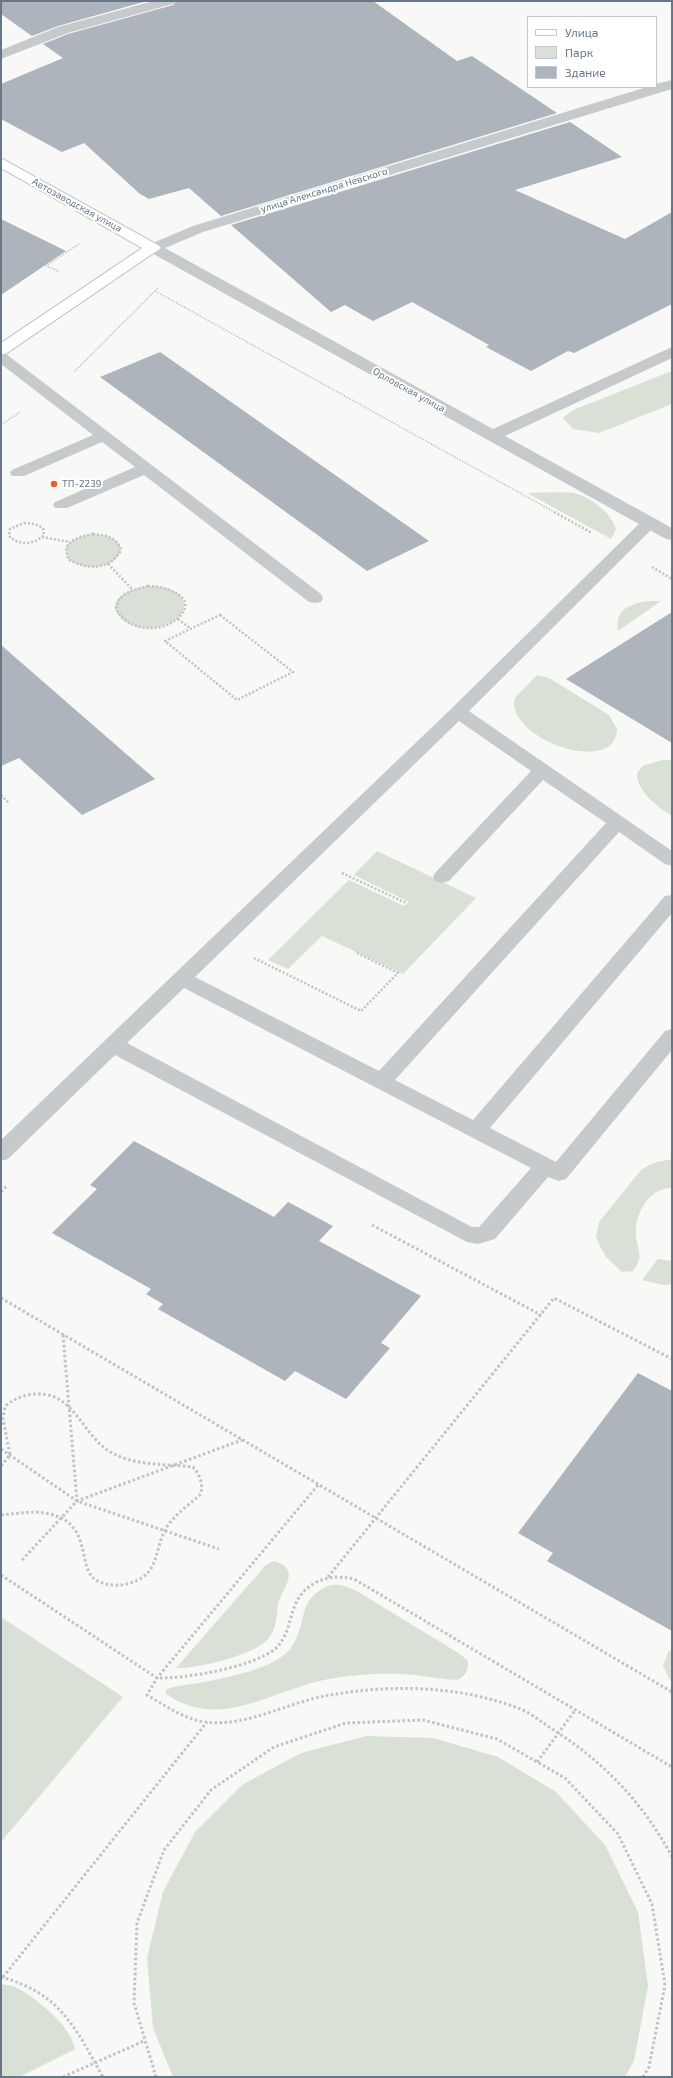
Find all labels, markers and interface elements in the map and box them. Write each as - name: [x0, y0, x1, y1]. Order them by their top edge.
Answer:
- legend: [527, 16, 657, 88]
- text: Улица: [565, 25, 598, 39]
- text: Парк: [565, 45, 593, 59]
- text: Здание: [565, 65, 606, 79]
- street label: улица Александра Невского: [259, 165, 389, 215]
- street label: Автозаводская улица: [30, 175, 124, 235]
- street label: Орловская улица: [371, 365, 447, 415]
- place label: ТП-2239: [62, 478, 102, 490]
- marker: ТП-2239: [49, 479, 59, 489]

